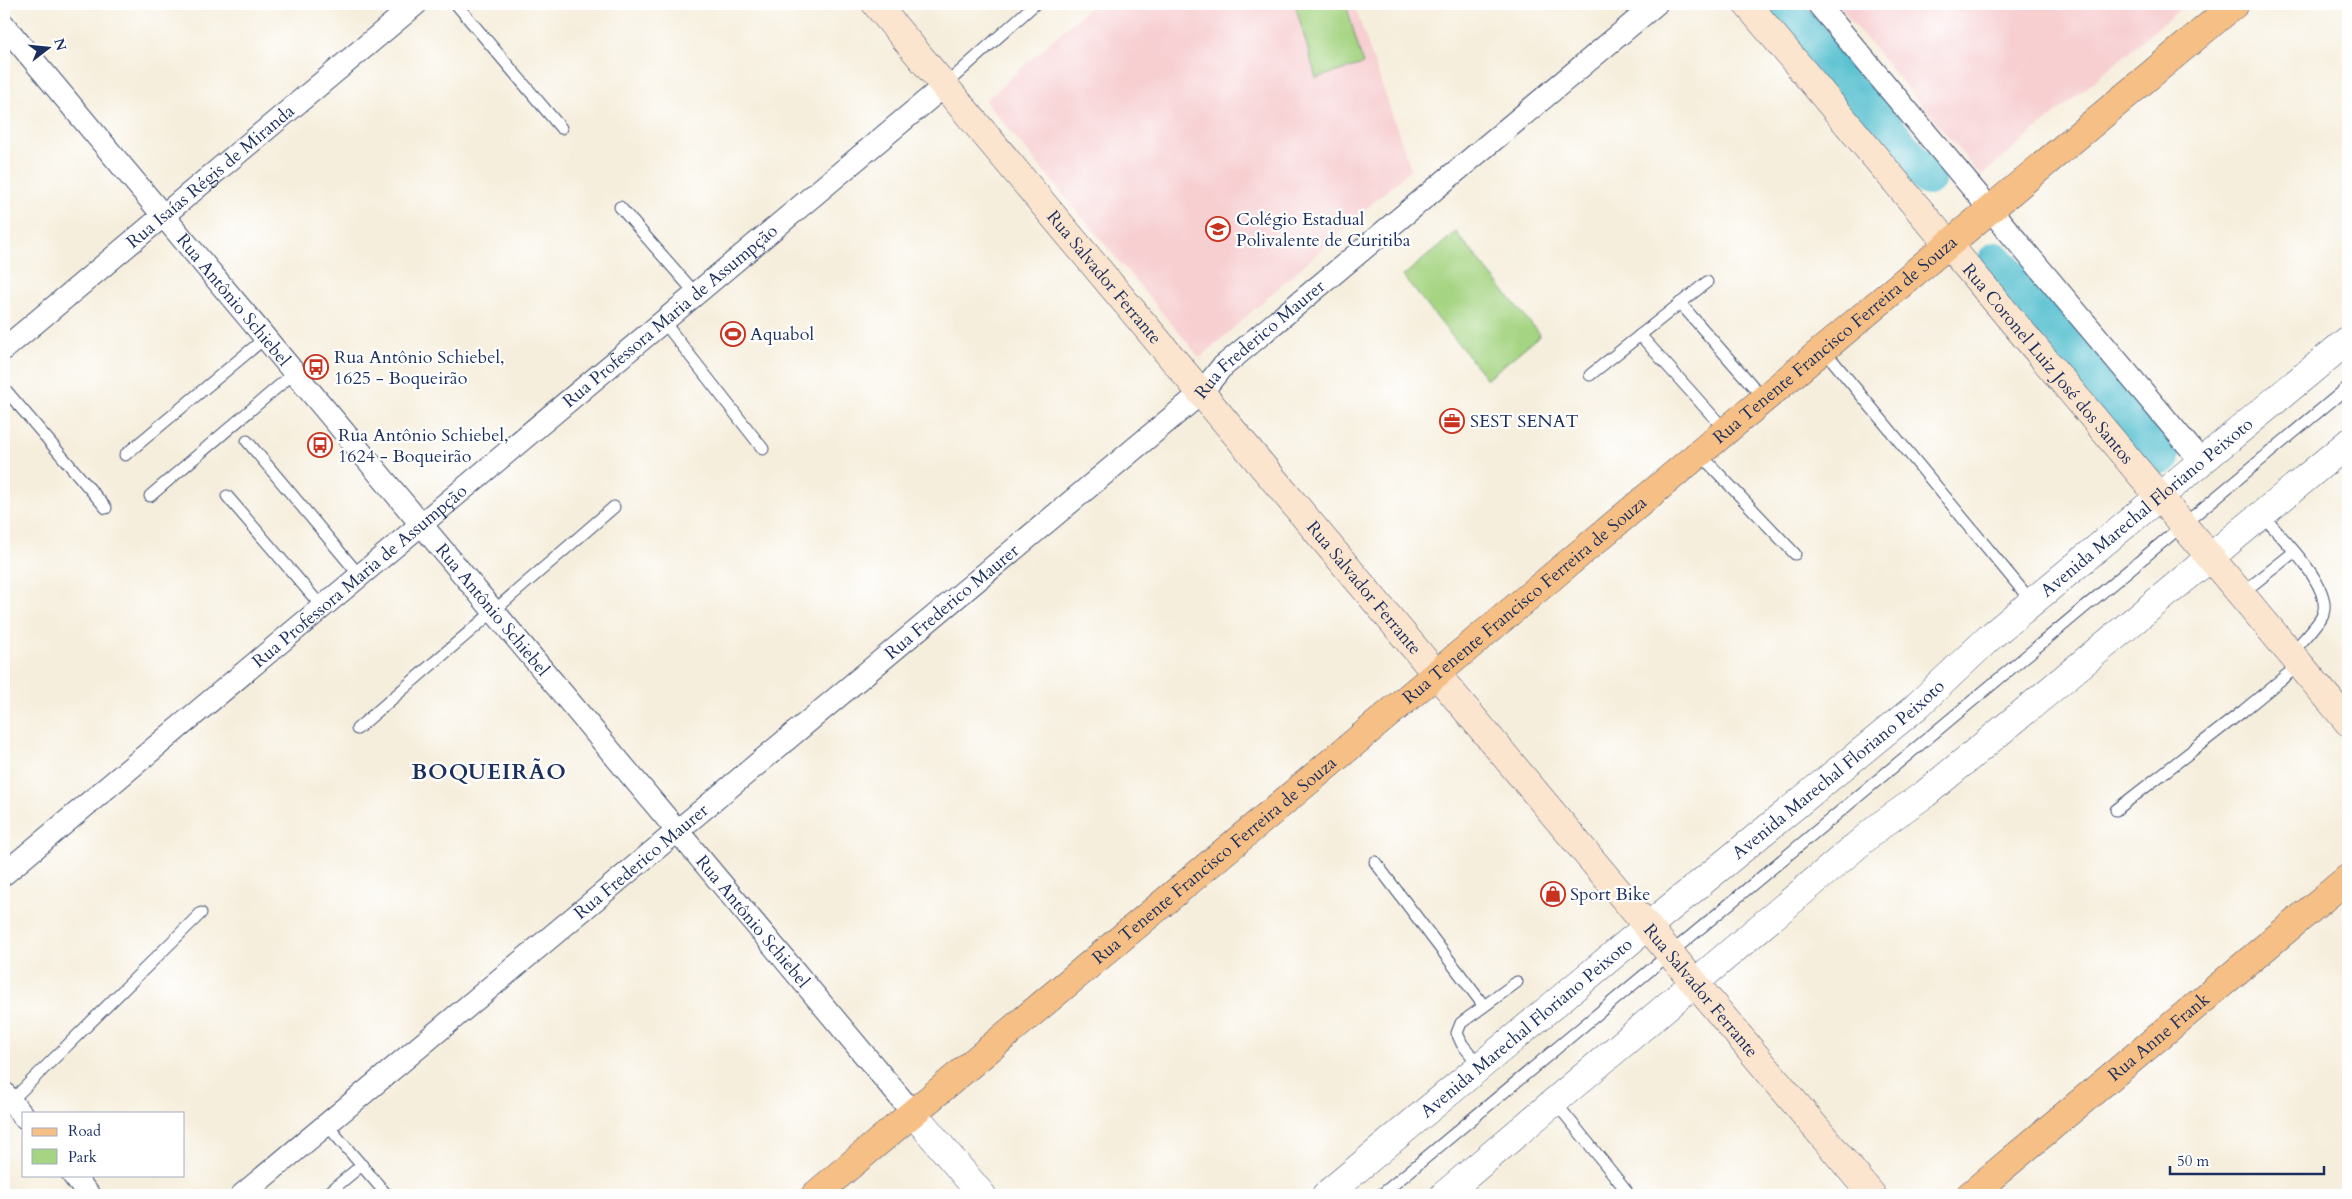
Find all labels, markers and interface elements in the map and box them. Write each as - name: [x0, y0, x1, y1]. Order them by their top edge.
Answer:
- north arrow: [22, 22, 72, 72]
- text: N: [49, 36, 71, 53]
- street label: Rua Isaías Régis de Miranda: [121, 99, 300, 254]
- street label: Rua Salvador Ferrante: [1041, 205, 1168, 349]
- place label: Colégio Estadual Polivalente de Curitiba: [1236, 207, 1411, 253]
- school or university icon: Colégio Estadual Polivalente de Curitiba: [1205, 216, 1231, 242]
- street label: Rua Professora Maria de Assumpção: [557, 218, 783, 413]
- street label: Rua Antônio Schiebel: [171, 228, 297, 372]
- street label: Rua Tenente Francisco Ferreira de Souza: [1707, 230, 1962, 449]
- street label: Rua Coronel Luiz José dos Santos: [1957, 258, 2139, 469]
- street label: Rua Frederico Maurer: [1189, 273, 1331, 404]
- sports icon: Aquabol: [720, 321, 746, 347]
- place label: Aquabol: [750, 322, 814, 347]
- place label: Rua Antônio Schiebel, 1625 - Boqueirão: [334, 345, 505, 391]
- bus stop icon: Rua Antônio Schiebel, 1625 - Boqueirão: [303, 354, 329, 380]
- office icon: SEST SENAT: [1439, 408, 1465, 434]
- place label: SEST SENAT: [1470, 409, 1579, 434]
- street label: Avenida Marechal Floriano Peixoto: [2035, 411, 2258, 603]
- place label: Rua Antônio Schiebel, 1624 - Boqueirão: [338, 423, 509, 469]
- bus stop icon: Rua Antônio Schiebel, 1624 - Boqueirão: [307, 432, 333, 458]
- street label: Rua Professora Maria de Assumpção: [247, 478, 473, 673]
- street label: Rua Tenente Francisco Ferreira de Souza: [1397, 490, 1652, 710]
- street label: Rua Salvador Ferrante: [1301, 515, 1428, 660]
- street label: Rua Antônio Schiebel: [430, 538, 556, 682]
- street label: Rua Frederico Maurer: [879, 538, 1024, 665]
- street label: Avenida Marechal Floriano Peixoto: [1727, 674, 1950, 865]
- street label: Rua Tenente Francisco Ferreira de Souza: [1087, 750, 1342, 970]
- district label: BOQUEIRÃO: [411, 757, 567, 787]
- street label: Rua Frederico Maurer: [568, 798, 714, 925]
- street label: Rua Antônio Schiebel: [690, 850, 816, 993]
- shop icon: Sport Bike: [1540, 881, 1566, 907]
- place label: Sport Bike: [1570, 882, 1651, 907]
- street label: Rua Salvador Ferrante: [1638, 918, 1764, 1063]
- street label: Avenida Marechal Floriano Peixoto: [1415, 932, 1638, 1124]
- street label: Rua Anne Frank: [2102, 987, 2215, 1087]
- legend: [22, 1112, 185, 1176]
- text: Road: [68, 1121, 101, 1141]
- scale bar: [2170, 1144, 2323, 1176]
- text: Park: [68, 1147, 97, 1167]
- text: 50 m: [2177, 1151, 2209, 1171]

